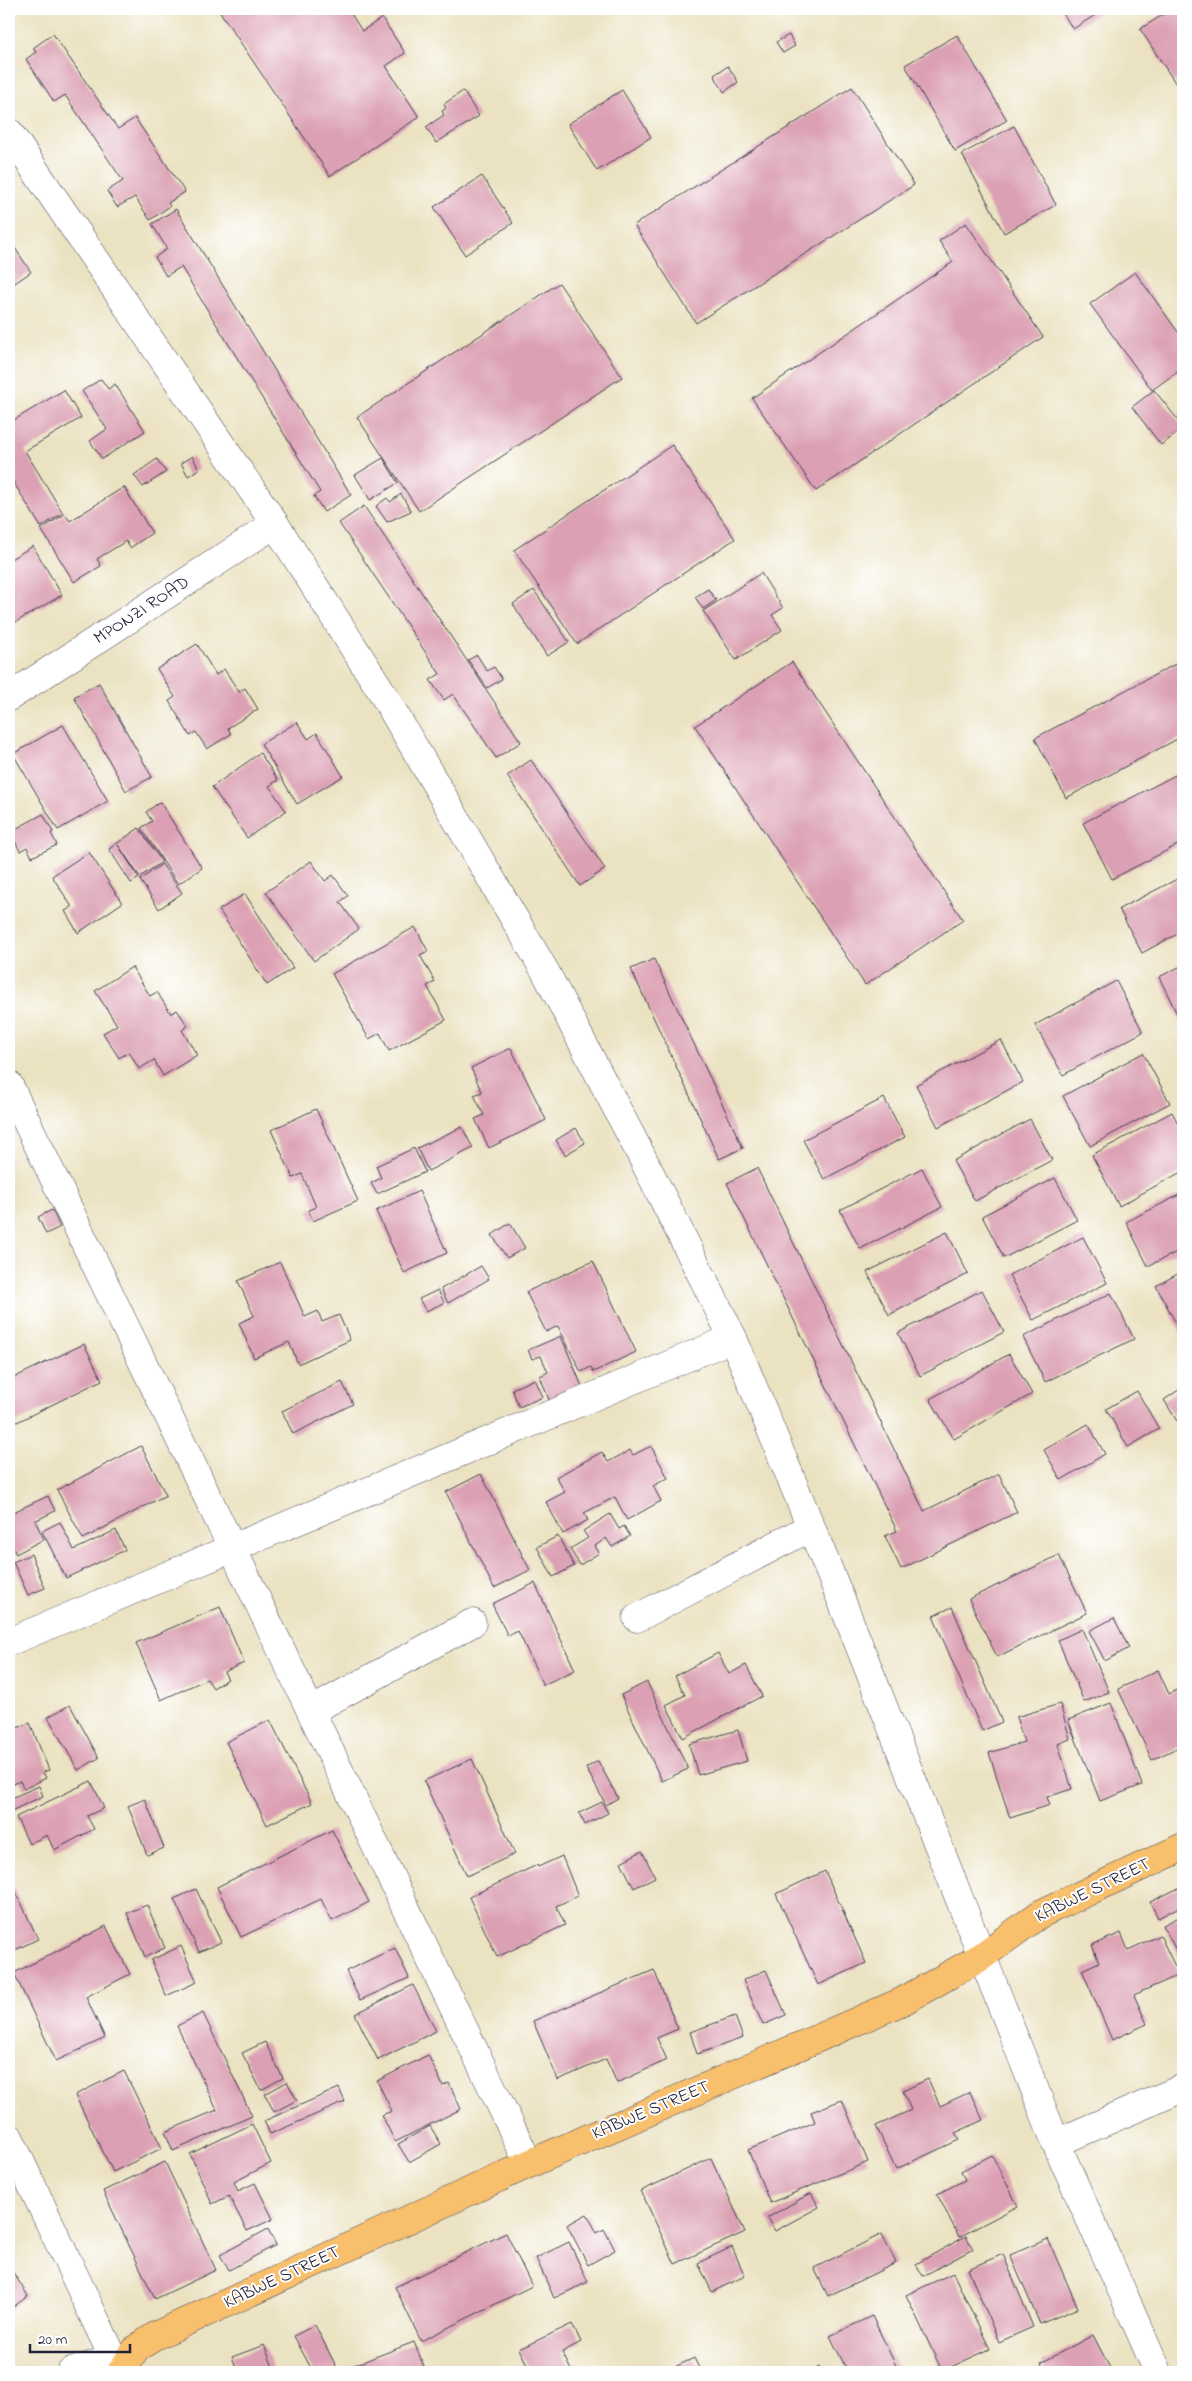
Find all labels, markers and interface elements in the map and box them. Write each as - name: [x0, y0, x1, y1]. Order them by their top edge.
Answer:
- street label: MPONZI ROAD: [89, 570, 195, 652]
- street label: KABWE STREET: [1031, 1852, 1155, 1930]
- street label: KABWE STREET: [588, 2075, 714, 2147]
- street label: KABWE STREET: [220, 2240, 344, 2316]
- scale bar: [30, 2321, 130, 2353]
- text: 20 m: [38, 2329, 68, 2351]

